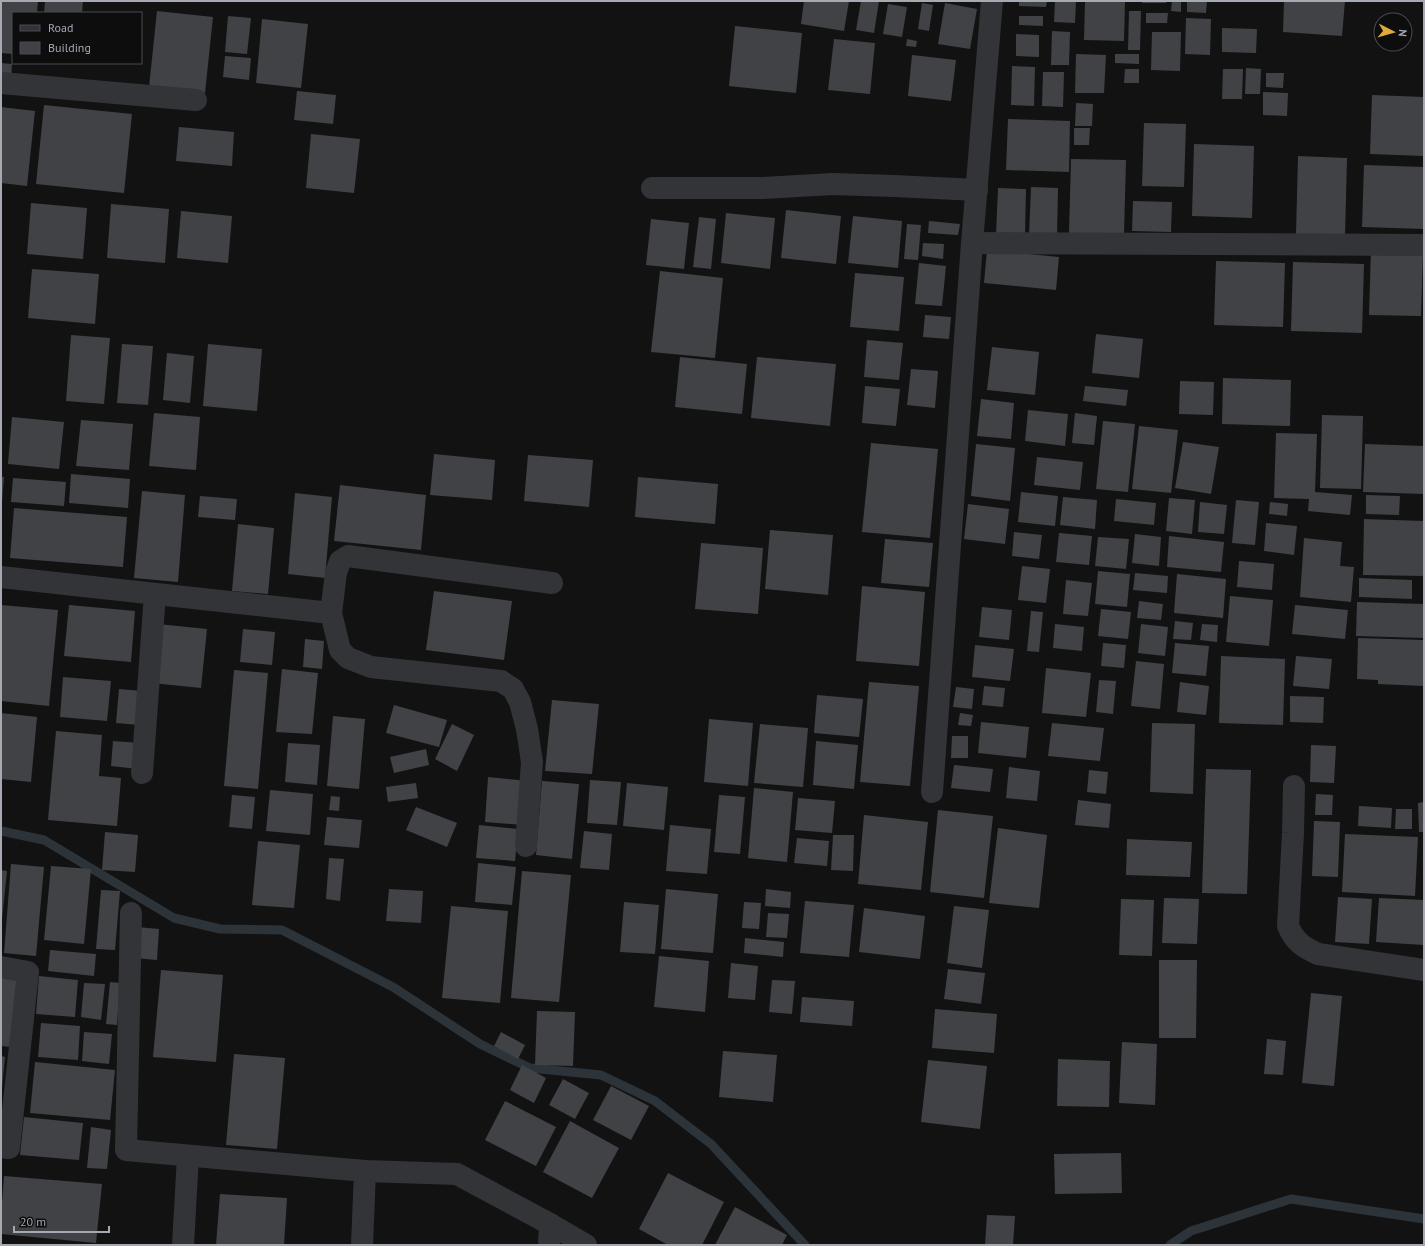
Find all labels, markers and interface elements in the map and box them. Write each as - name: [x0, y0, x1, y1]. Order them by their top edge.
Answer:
- legend: [12, 12, 142, 64]
- north arrow: [1373, 12, 1413, 52]
- text: Road: [48, 20, 73, 35]
- text: N: [1396, 29, 1410, 37]
- text: Building: [48, 40, 91, 55]
- scale bar: [14, 1208, 109, 1234]
- text: 20 m: [20, 1214, 46, 1229]

